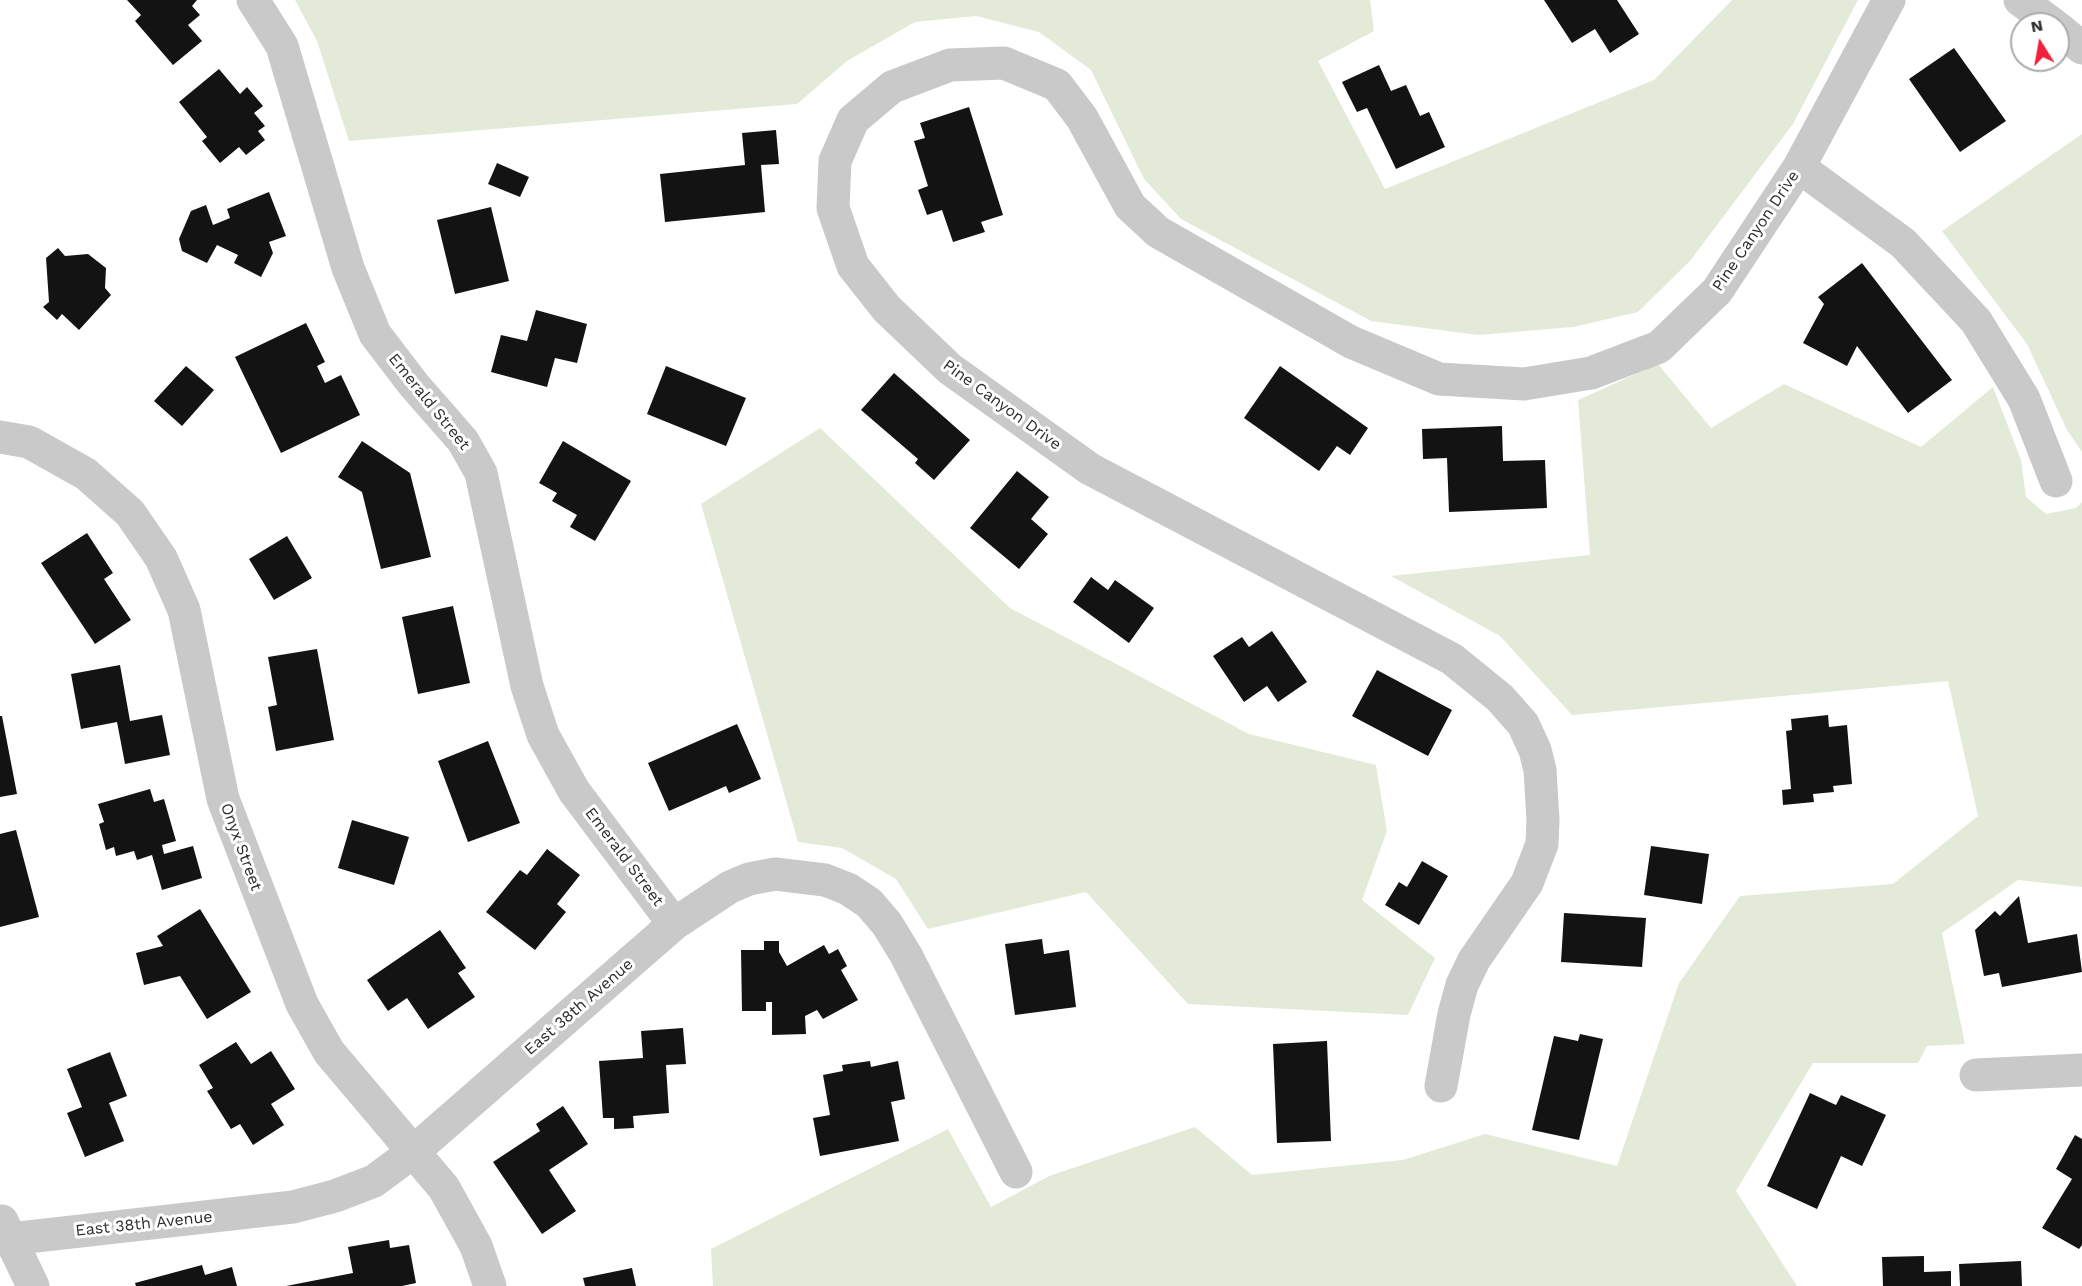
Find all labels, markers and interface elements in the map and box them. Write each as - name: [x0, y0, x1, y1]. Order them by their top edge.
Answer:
- north arrow: [2010, 12, 2070, 72]
- text: N: [2029, 15, 2044, 36]
- street label: Pine Canyon Drive: [1709, 167, 1803, 295]
- street label: Emerald Street: [384, 350, 474, 454]
- street label: Pine Canyon Drive: [939, 356, 1065, 454]
- street label: Onyx Street: [216, 801, 266, 893]
- street label: Emerald Street: [581, 804, 667, 910]
- street label: East 38th Avenue: [521, 955, 637, 1059]
- street label: East 38th Avenue: [75, 1207, 213, 1241]

